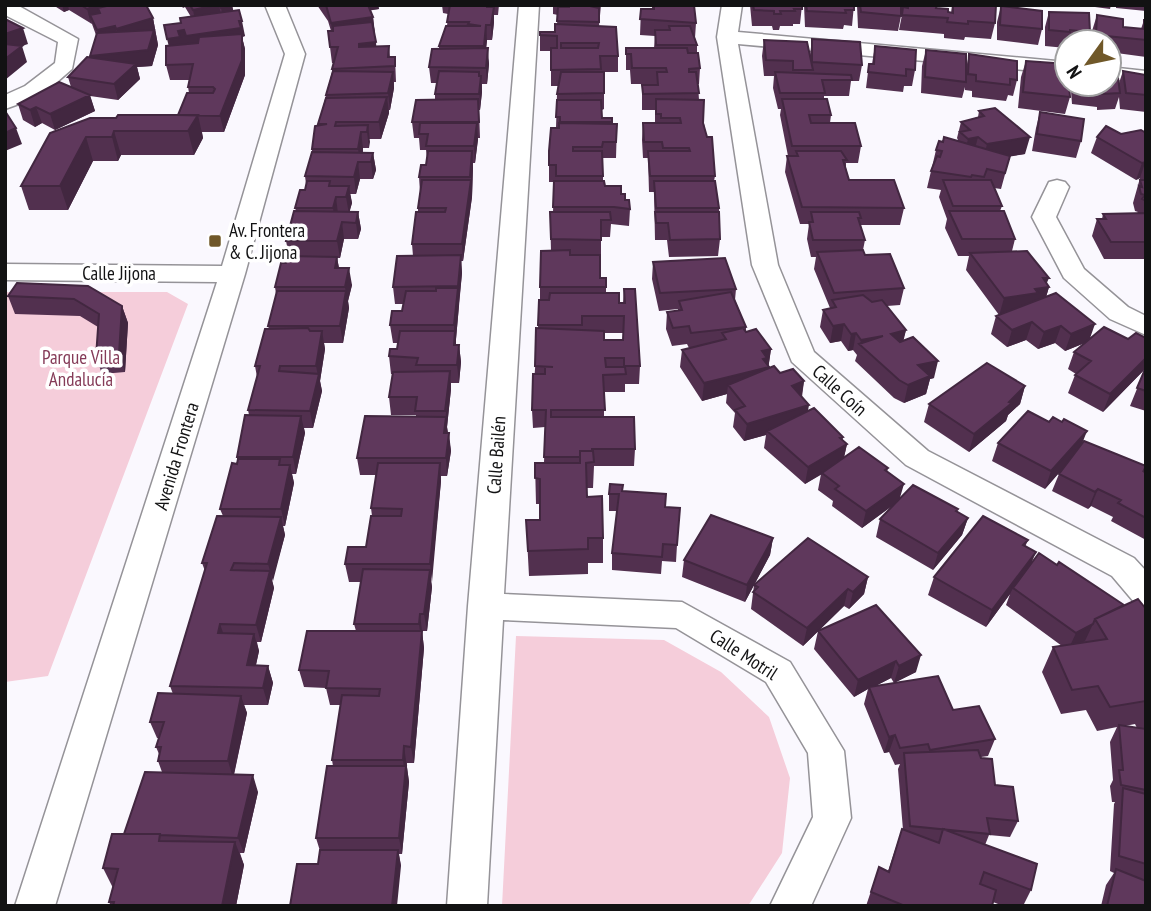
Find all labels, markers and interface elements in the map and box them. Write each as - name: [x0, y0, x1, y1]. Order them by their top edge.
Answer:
- north arrow: [1053, 28, 1123, 98]
- text: N: [1061, 61, 1087, 83]
- place label: Av. Frontera & C. Jijona: [229, 218, 305, 264]
- marker: Av. Frontera & C. Jijona: [207, 233, 223, 249]
- street label: Calle Jijona: [82, 261, 156, 285]
- park label: Parque Villa Andalucía: [42, 345, 120, 391]
- street label: Calle Coín: [808, 359, 872, 421]
- street label: Avenida Frontera: [148, 399, 204, 513]
- street label: Calle Bailén: [481, 415, 511, 495]
- street label: Calle Motril: [706, 623, 783, 685]

